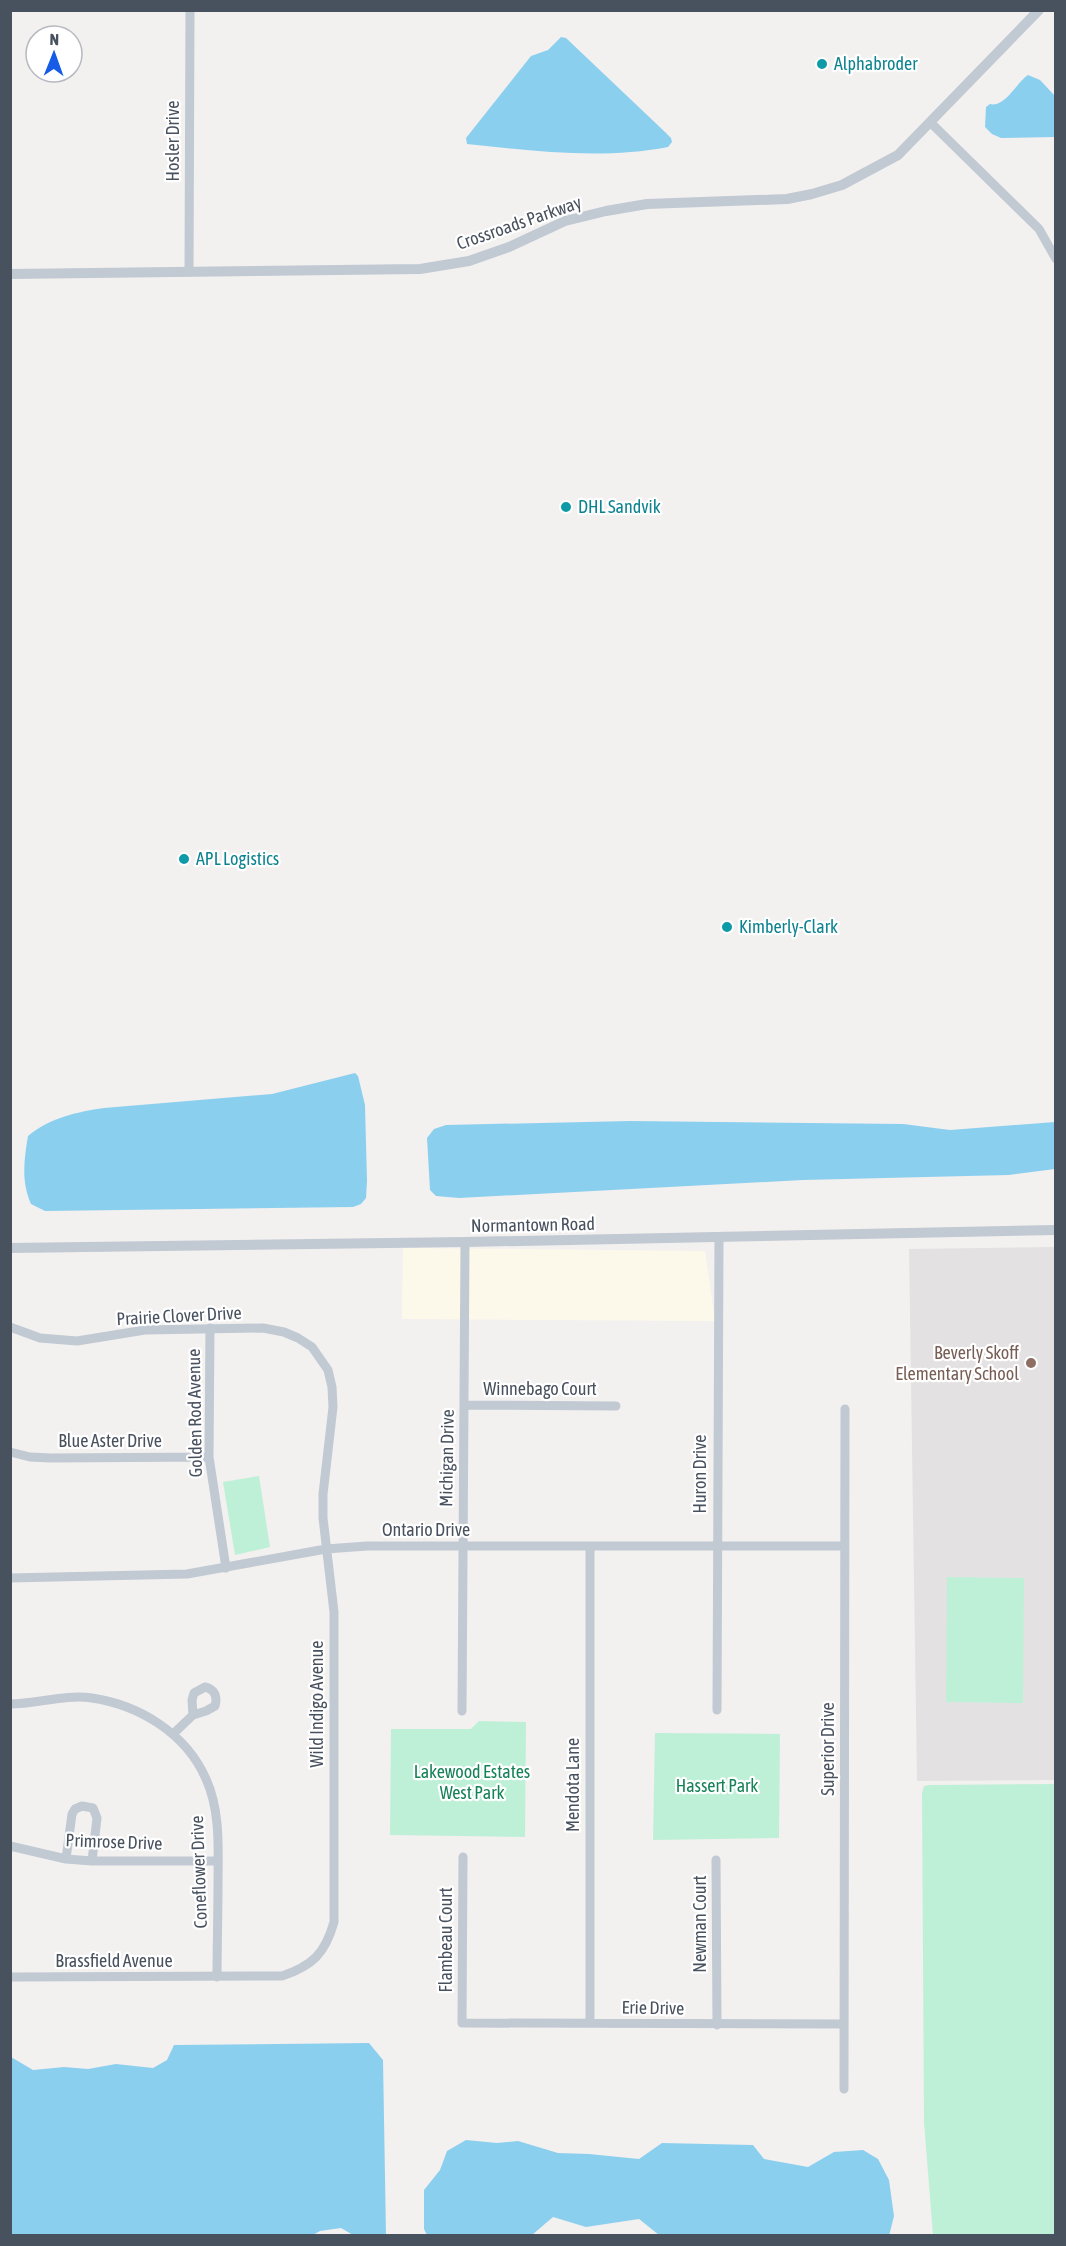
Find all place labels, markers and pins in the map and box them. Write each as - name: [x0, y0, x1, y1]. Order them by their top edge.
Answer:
- place label: Alphabroder: [834, 53, 918, 74]
- marker: Alphabroder: [815, 57, 829, 71]
- place label: DHL Sandvik: [578, 496, 661, 517]
- marker: DHL Sandvik: [559, 500, 573, 514]
- place label: APL Logistics: [196, 848, 279, 869]
- marker: APL Logistics: [177, 852, 191, 866]
- place label: Kimberly-Clark: [739, 916, 838, 937]
- marker: Kimberly-Clark: [720, 920, 734, 934]
- place label: Beverly Skoff Elementary School: [895, 1342, 1019, 1384]
- marker: Beverly Skoff Elementary School: [1024, 1356, 1038, 1370]

